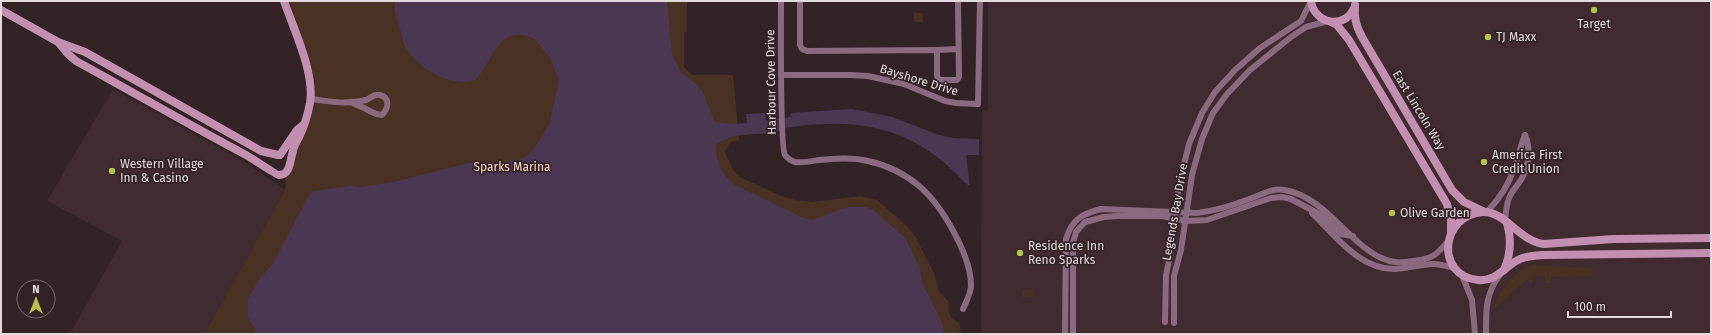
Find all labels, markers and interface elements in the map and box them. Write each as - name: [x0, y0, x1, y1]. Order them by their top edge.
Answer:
- marker: Target: [1589, 5, 1599, 15]
- place label: Target: [1577, 17, 1611, 31]
- street label: Harbour Cove Drive: [763, 29, 779, 135]
- place label: TJ Maxx: [1496, 30, 1537, 44]
- marker: TJ Maxx: [1483, 32, 1493, 42]
- street label: Bayshore Drive: [878, 61, 960, 99]
- street label: East Lincoln Way: [1390, 68, 1448, 152]
- place label: America First Credit Union: [1492, 148, 1563, 176]
- place label: Western Village Inn & Casino: [120, 157, 204, 185]
- marker: America First Credit Union: [1479, 157, 1489, 167]
- park label: Sparks Marina: [473, 160, 551, 174]
- street label: Legends Bay Drive: [1160, 162, 1190, 262]
- marker: Western Village Inn & Casino: [107, 166, 117, 176]
- place label: Olive Garden: [1400, 206, 1470, 220]
- marker: Olive Garden: [1387, 208, 1397, 218]
- place label: Residence Inn Reno Sparks: [1028, 239, 1104, 267]
- marker: Residence Inn Reno Sparks: [1015, 248, 1025, 258]
- north arrow: [16, 279, 56, 319]
- text: N: [32, 283, 40, 296]
- scale bar: [1568, 293, 1671, 319]
- text: 100 m: [1574, 300, 1606, 314]

